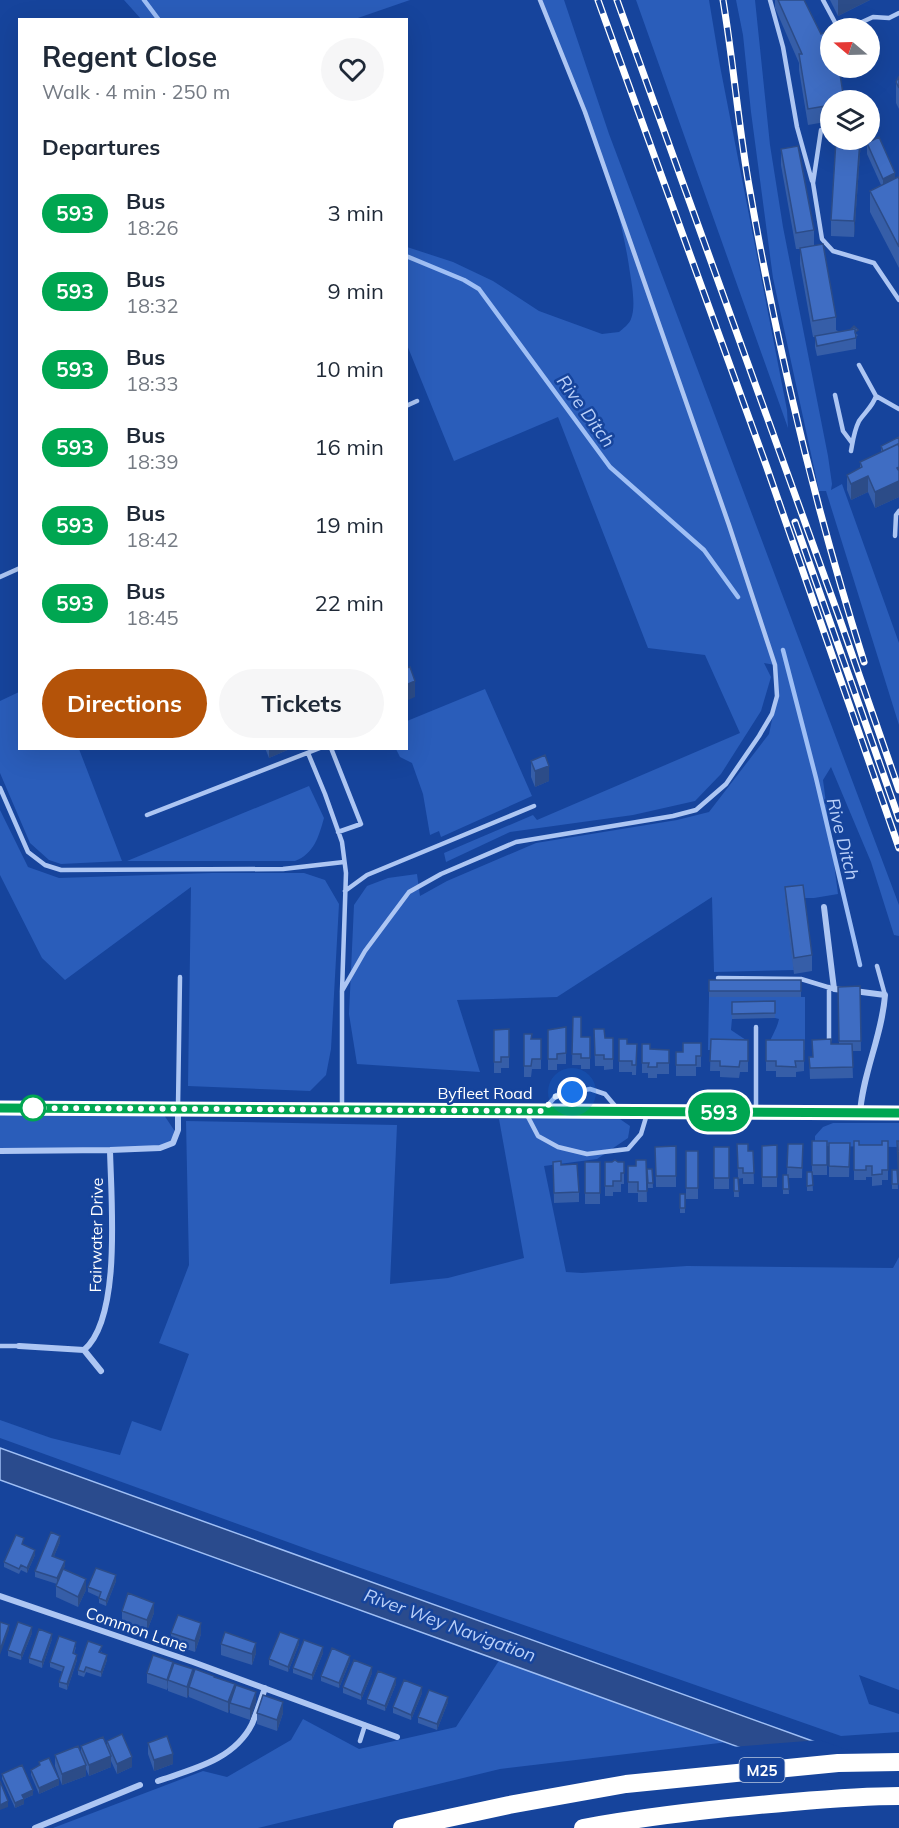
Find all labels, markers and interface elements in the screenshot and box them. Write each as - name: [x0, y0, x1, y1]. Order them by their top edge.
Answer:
- north arrow: [820, 18, 880, 78]
- map controls: [820, 18, 880, 150]
- button: heart: [321, 38, 384, 101]
- text: Regent Close: [42, 39, 217, 74]
- text: Walk · 4 min · 250 m: [42, 79, 230, 104]
- button: layers: [820, 90, 880, 150]
- text: Departures: [42, 133, 160, 161]
- text: Bus: [126, 187, 165, 215]
- text: 3 min: [328, 199, 384, 227]
- text: 593: [56, 200, 94, 226]
- text: 18:26: [126, 215, 179, 240]
- text: Bus: [126, 265, 165, 293]
- text: 9 min: [328, 277, 384, 305]
- text: 593: [56, 278, 94, 304]
- text: 18:32: [126, 293, 179, 318]
- text: Bus: [126, 343, 165, 371]
- text: 10 min: [314, 355, 384, 383]
- text: 593: [56, 356, 94, 382]
- water label: Rive Ditch: [552, 370, 620, 452]
- text: 18:33: [126, 371, 179, 396]
- text: Bus: [126, 421, 165, 449]
- text: 16 min: [314, 433, 384, 461]
- text: 593: [56, 434, 94, 460]
- text: 18:39: [126, 449, 179, 474]
- text: Bus: [126, 499, 165, 527]
- text: 19 min: [314, 511, 384, 539]
- text: 593: [56, 512, 94, 538]
- text: 18:42: [126, 527, 179, 552]
- text: Bus: [126, 577, 165, 605]
- text: 22 min: [314, 589, 384, 617]
- text: 593: [56, 590, 94, 616]
- text: 18:45: [126, 605, 179, 630]
- button: Directions: [42, 669, 207, 738]
- button: Tickets: [219, 669, 384, 738]
- water label: Rive Ditch: [822, 795, 864, 883]
- your location: [557, 1077, 587, 1107]
- street label: Byfleet Road: [437, 1083, 533, 1103]
- line badge: 593: [684, 1092, 754, 1132]
- unlabelled marker: [20, 1095, 46, 1121]
- text: 593: [700, 1099, 738, 1125]
- street label: Fairwater Drive: [85, 1178, 107, 1292]
- water label: River Wey Navigation: [361, 1583, 539, 1667]
- street label: Common Lane: [83, 1602, 191, 1656]
- road number: M25: [740, 1758, 784, 1782]

